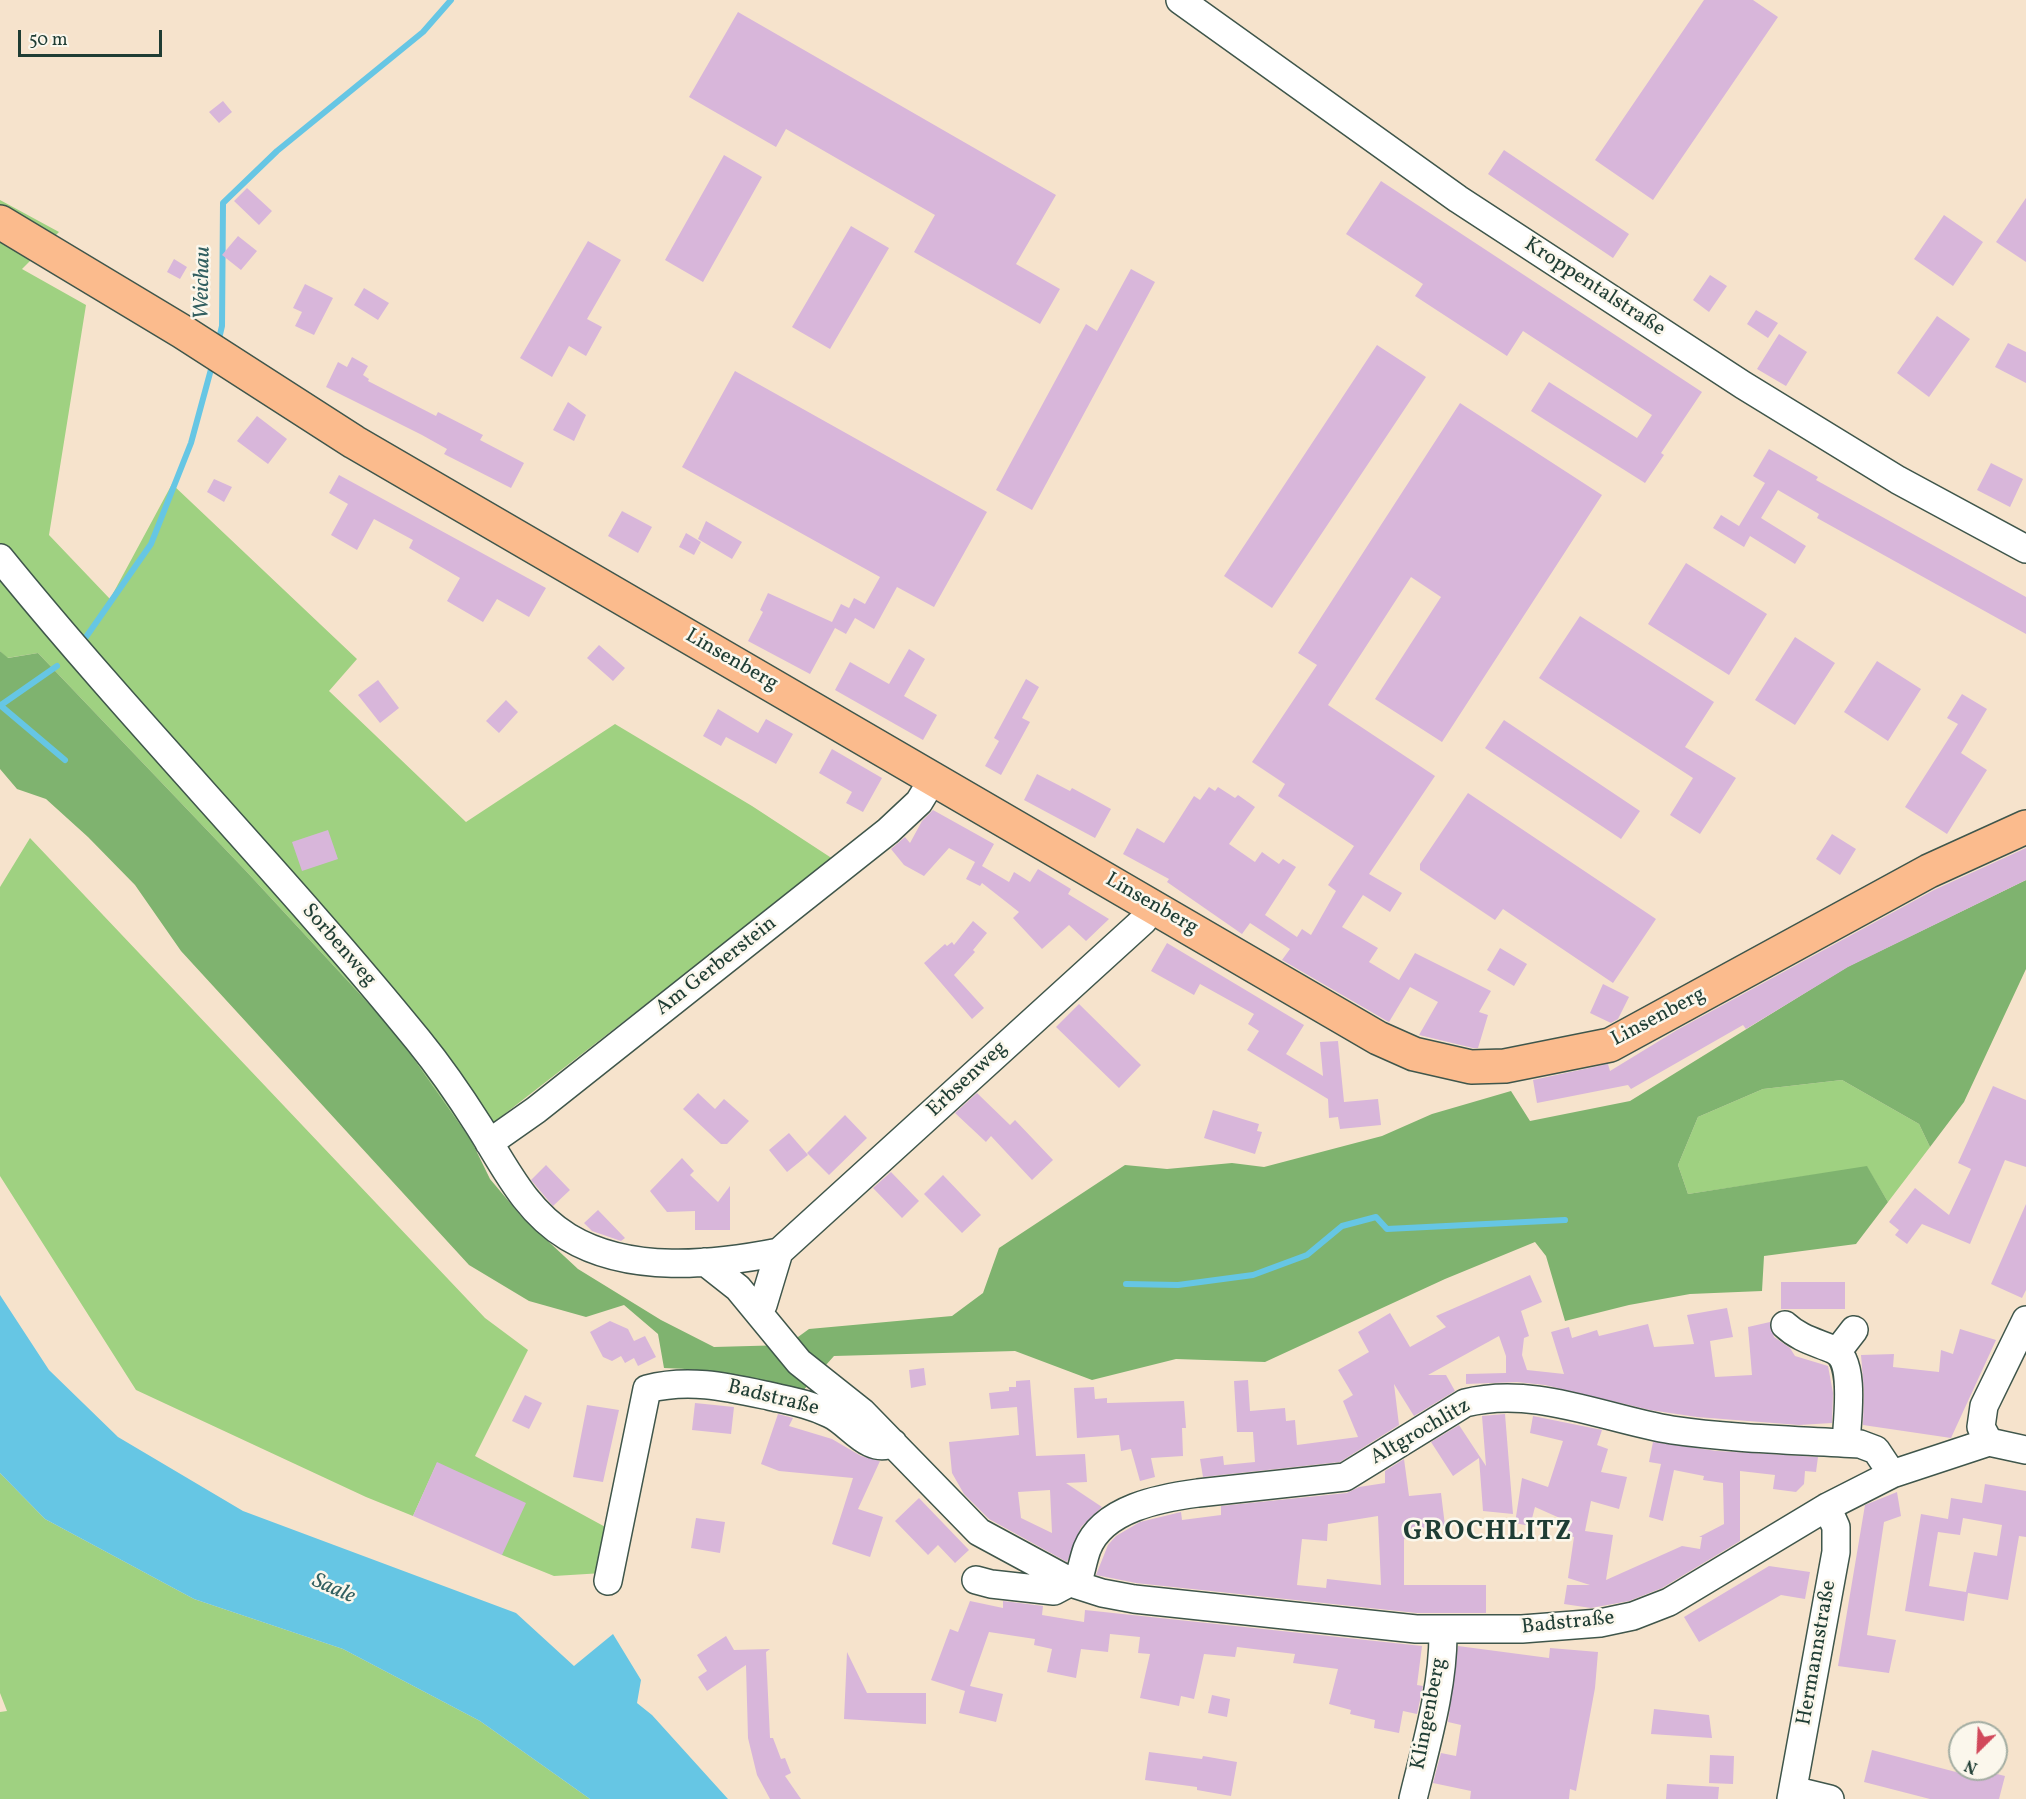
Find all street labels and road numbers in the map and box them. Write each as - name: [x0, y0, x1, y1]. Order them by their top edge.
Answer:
- street label: Kroppentalstraße: [1519, 233, 1669, 343]
- street label: Linsenberg: [680, 624, 782, 698]
- street label: Linsenberg: [1100, 868, 1202, 942]
- street label: Sorbenweg: [295, 899, 381, 993]
- street label: Am Gerberstein: [651, 912, 783, 1022]
- street label: Linsenberg: [1608, 983, 1710, 1053]
- street label: Erbsenweg: [923, 1037, 1013, 1123]
- street label: Badstraße: [725, 1375, 821, 1423]
- street label: Altgrochlitz: [1367, 1394, 1475, 1472]
- street label: Hermannstraße: [1793, 1579, 1843, 1727]
- street label: Badstraße: [1520, 1607, 1616, 1641]
- street label: Klingenberg: [1407, 1656, 1453, 1772]

